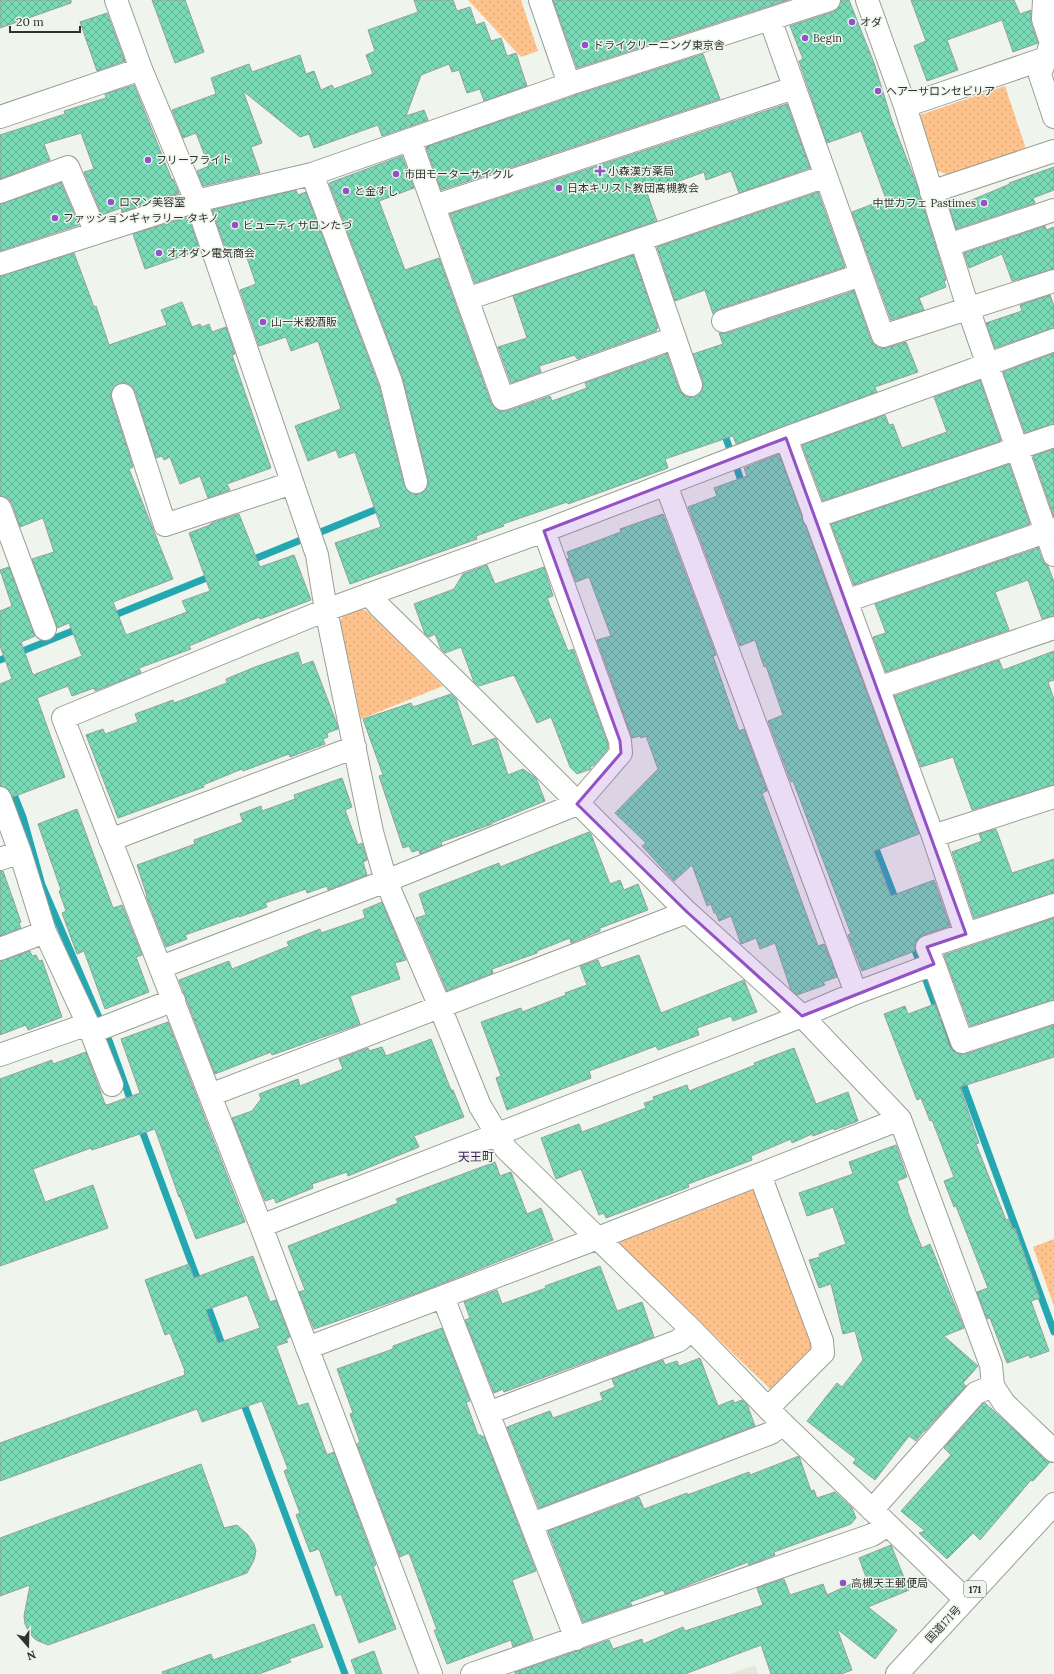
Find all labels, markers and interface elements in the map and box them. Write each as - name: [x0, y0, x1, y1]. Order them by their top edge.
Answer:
- scale bar: [10, 8, 80, 34]
- text: 20 m: [16, 14, 44, 29]
- place label: オダ: [860, 15, 882, 29]
- marker: オダ: [847, 17, 857, 27]
- place label: Begin: [813, 31, 842, 45]
- marker: Begin: [800, 33, 810, 43]
- place label: ドライクリーニング東京舎: [593, 38, 725, 52]
- marker: ドライクリーニング東京舎: [580, 40, 590, 50]
- place label: ヘアーサロンセビリア: [886, 84, 995, 98]
- marker: ヘアーサロンセビリア: [873, 86, 883, 96]
- place label: フリーフライト: [156, 153, 232, 167]
- marker: フリーフライト: [143, 155, 153, 165]
- place label: 小森漢方薬局: [608, 164, 674, 178]
- marker: 小森漢方薬局: [595, 166, 605, 176]
- place label: 市田モーターサイクル: [404, 167, 513, 181]
- marker: 市田モーターサイクル: [391, 169, 401, 179]
- place label: 日本キリスト教団髙槻教会: [567, 181, 699, 195]
- marker: 日本キリスト教団髙槻教会: [554, 183, 564, 193]
- place label: と金すし: [354, 184, 398, 198]
- marker: と金すし: [341, 186, 351, 196]
- place label: ロマン美容室: [119, 195, 185, 209]
- place label: 中世カフェ Pastimes: [873, 196, 976, 210]
- marker: ロマン美容室: [106, 197, 116, 207]
- marker: 中世カフェ Pastimes: [979, 198, 989, 208]
- place label: ファッションギャラリー タキノ: [63, 211, 219, 225]
- marker: ファッションギャラリー タキノ: [50, 213, 60, 223]
- place label: ビューティサロンたづ: [243, 218, 352, 232]
- marker: ビューティサロンたづ: [230, 220, 240, 230]
- place label: オオダン電気商会: [167, 246, 255, 260]
- marker: オオダン電気商会: [154, 248, 164, 258]
- place label: 山一米穀酒販: [271, 315, 337, 329]
- marker: 山一米穀酒販: [258, 317, 268, 327]
- district label: 天王町: [458, 1149, 494, 1164]
- place label: 高槻天王郵便局: [851, 1576, 928, 1590]
- marker: 高槻天王郵便局: [838, 1578, 848, 1588]
- road number: 171: [964, 1581, 986, 1597]
- street label: 国道171号: [922, 1602, 964, 1646]
- north arrow: [8, 1626, 48, 1666]
- text: N: [25, 1647, 38, 1664]

